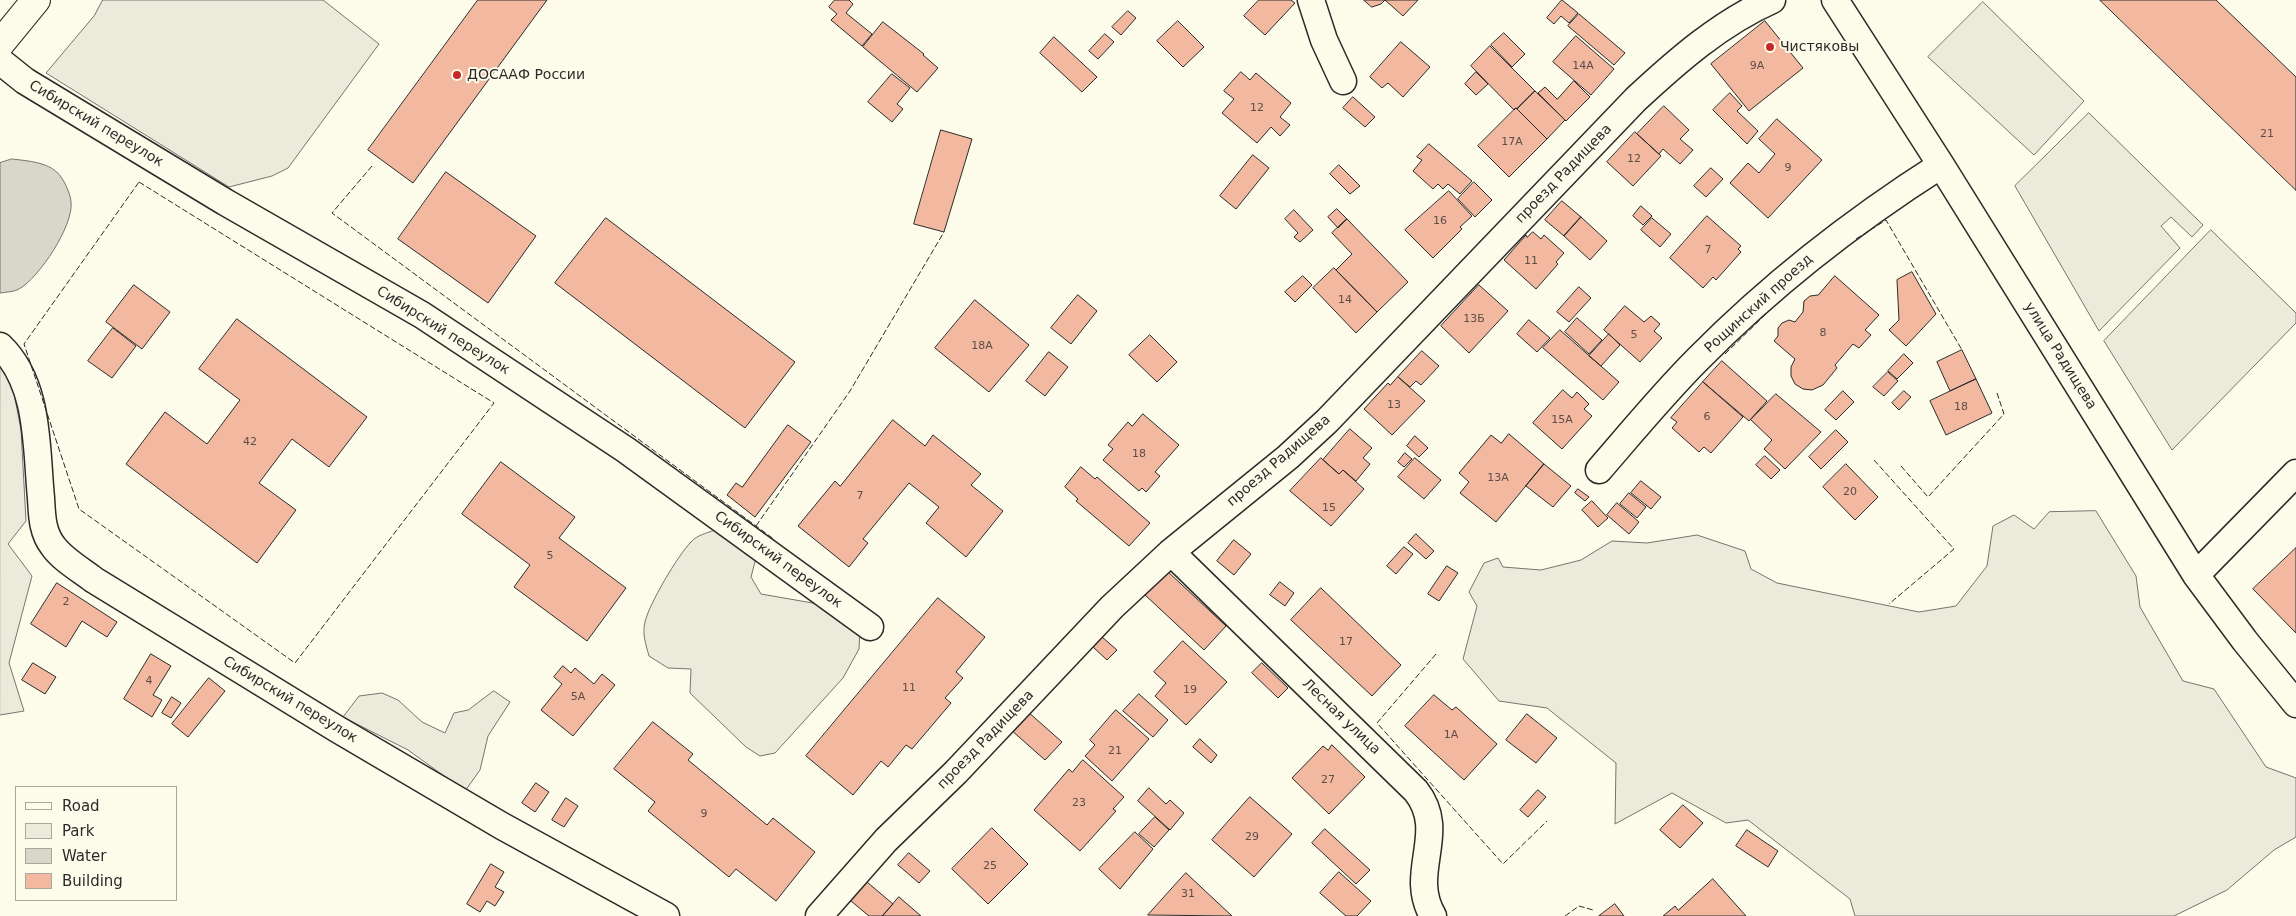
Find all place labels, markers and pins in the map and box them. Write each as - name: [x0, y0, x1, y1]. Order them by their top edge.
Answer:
- place label: Чистяковы: [1780, 39, 1859, 55]
- marker: Чистяковы: [1764, 41, 1776, 53]
- place label: ДОСААФ России: [467, 67, 585, 83]
- marker: ДОСААФ России: [451, 69, 463, 81]

